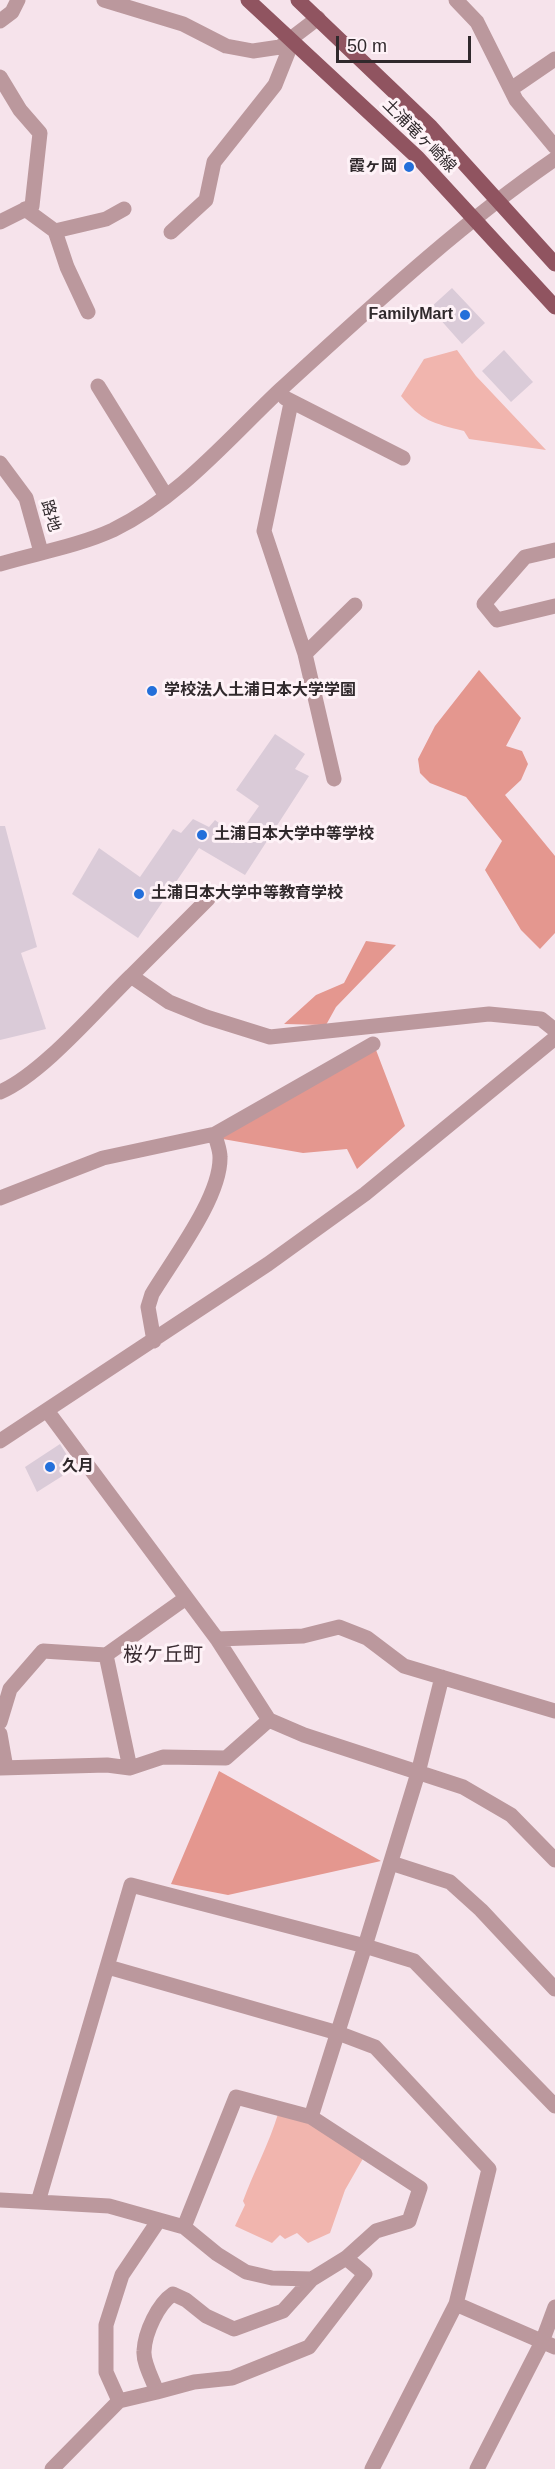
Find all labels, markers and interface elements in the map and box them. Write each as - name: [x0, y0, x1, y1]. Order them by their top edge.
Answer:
- scale bar: [339, 24, 474, 62]
- text: 50 m: [347, 36, 387, 56]
- street label: 土浦竜ヶ崎線: [378, 95, 460, 177]
- place label: 霞ヶ岡: [349, 157, 397, 177]
- marker: 霞ヶ岡: [402, 160, 416, 174]
- place label: FamilyMart: [369, 305, 453, 325]
- marker: FamilyMart: [458, 308, 472, 322]
- street label: 路地: [36, 498, 64, 534]
- place label: 学校法人土浦日本大学学園: [164, 681, 356, 701]
- marker: 学校法人土浦日本大学学園: [145, 684, 159, 698]
- place label: 土浦日本大学中等学校: [214, 825, 374, 845]
- marker: 土浦日本大学中等学校: [195, 828, 209, 842]
- place label: 土浦日本大学中等教育学校: [151, 884, 343, 904]
- marker: 土浦日本大学中等教育学校: [132, 887, 146, 901]
- place label: 久月: [62, 1457, 94, 1477]
- marker: 久月: [43, 1460, 57, 1474]
- district label: 桜ケ丘町: [123, 1643, 203, 1667]

